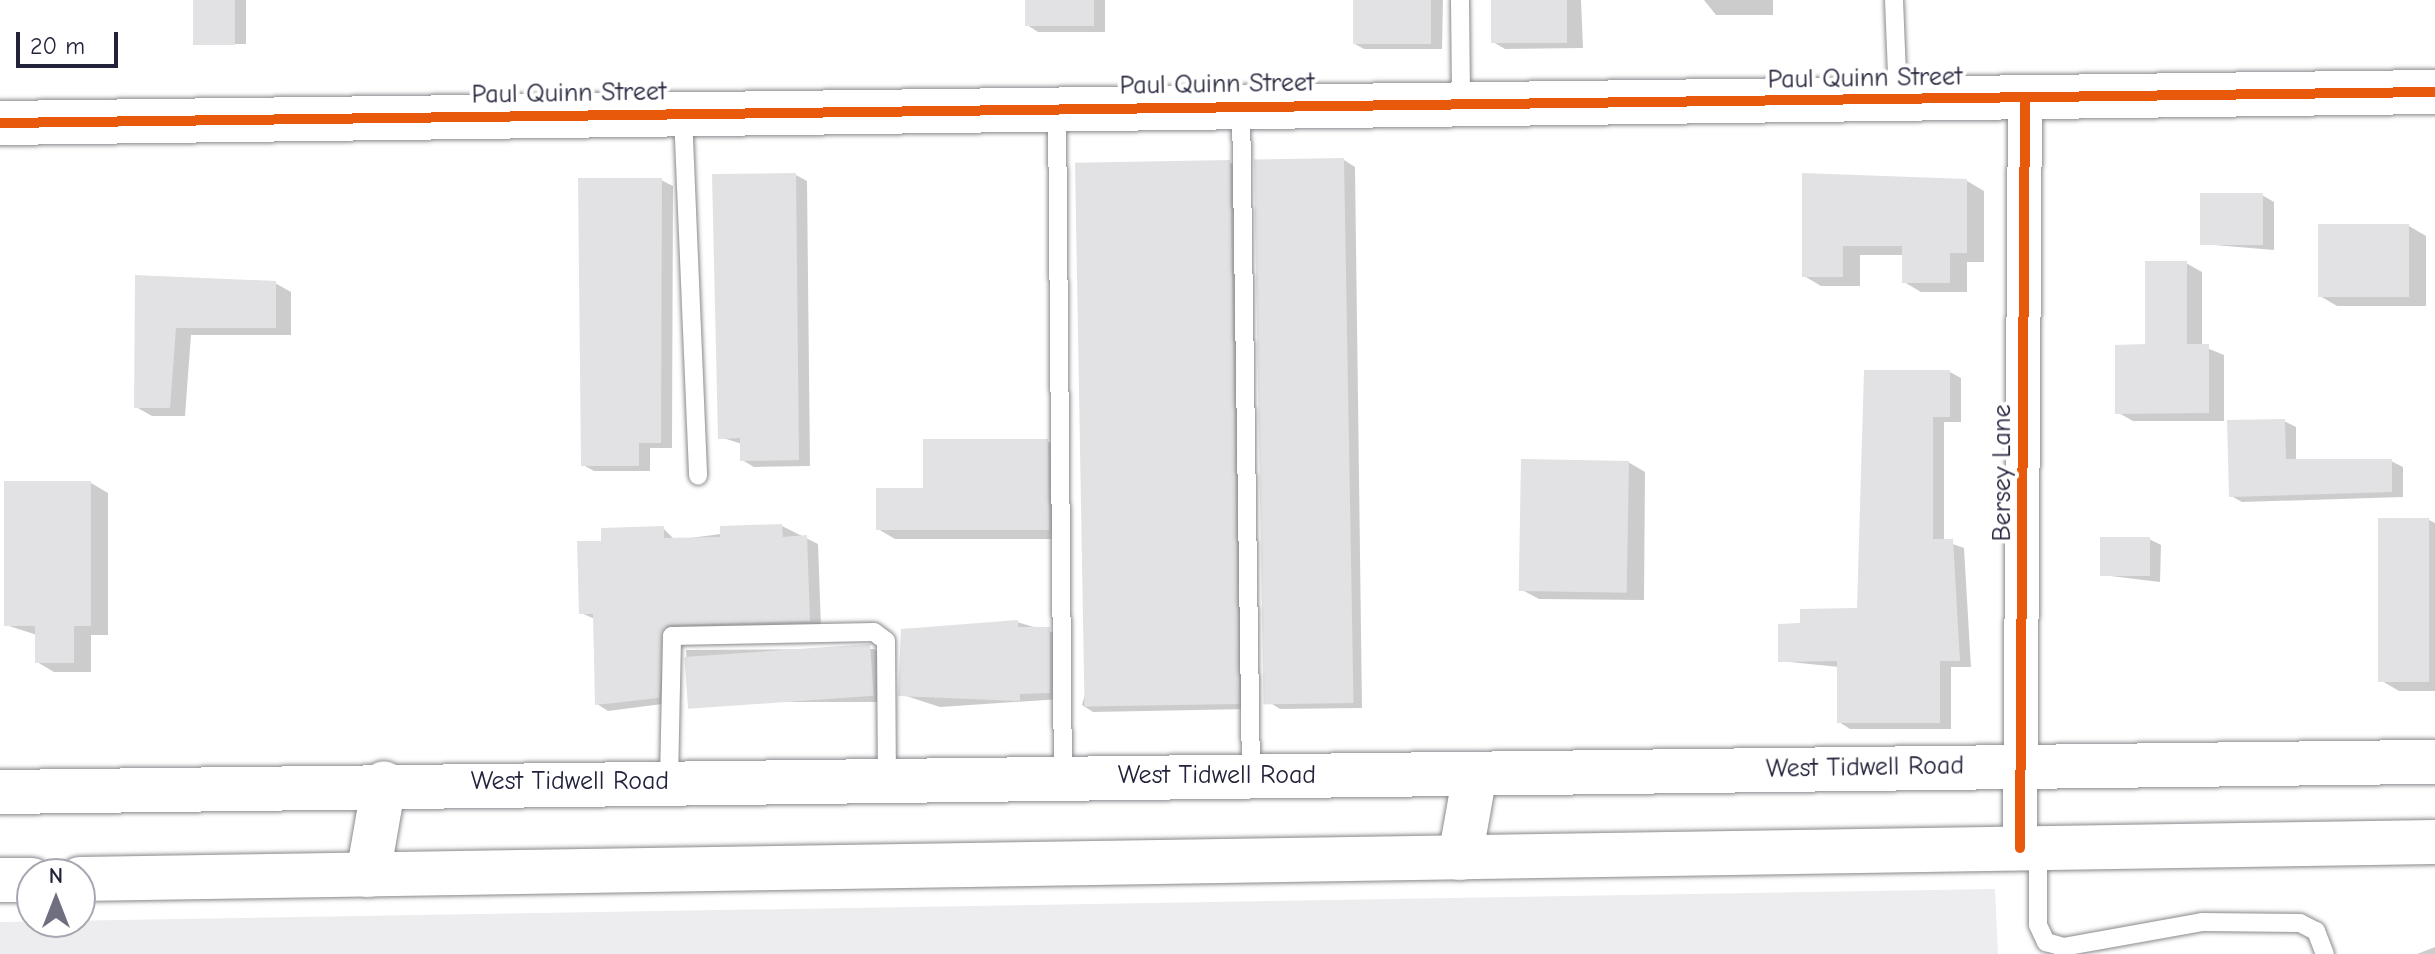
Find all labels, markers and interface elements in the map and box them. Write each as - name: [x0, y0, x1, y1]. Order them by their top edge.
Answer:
- scale bar: [20, 16, 122, 66]
- text: 20 m: [30, 32, 85, 60]
- street label: Paul Quinn Street: [1767, 62, 1963, 96]
- street label: Paul Quinn Street: [1119, 68, 1315, 102]
- street label: Paul Quinn Street: [471, 77, 667, 111]
- street label: Bersey Lane: [1987, 405, 2019, 541]
- street label: West Tidwell Road: [1766, 751, 1964, 785]
- street label: West Tidwell Road: [1118, 760, 1316, 792]
- street label: West Tidwell Road: [471, 766, 669, 798]
- north arrow: [16, 858, 96, 938]
- text: N: [49, 863, 63, 889]

